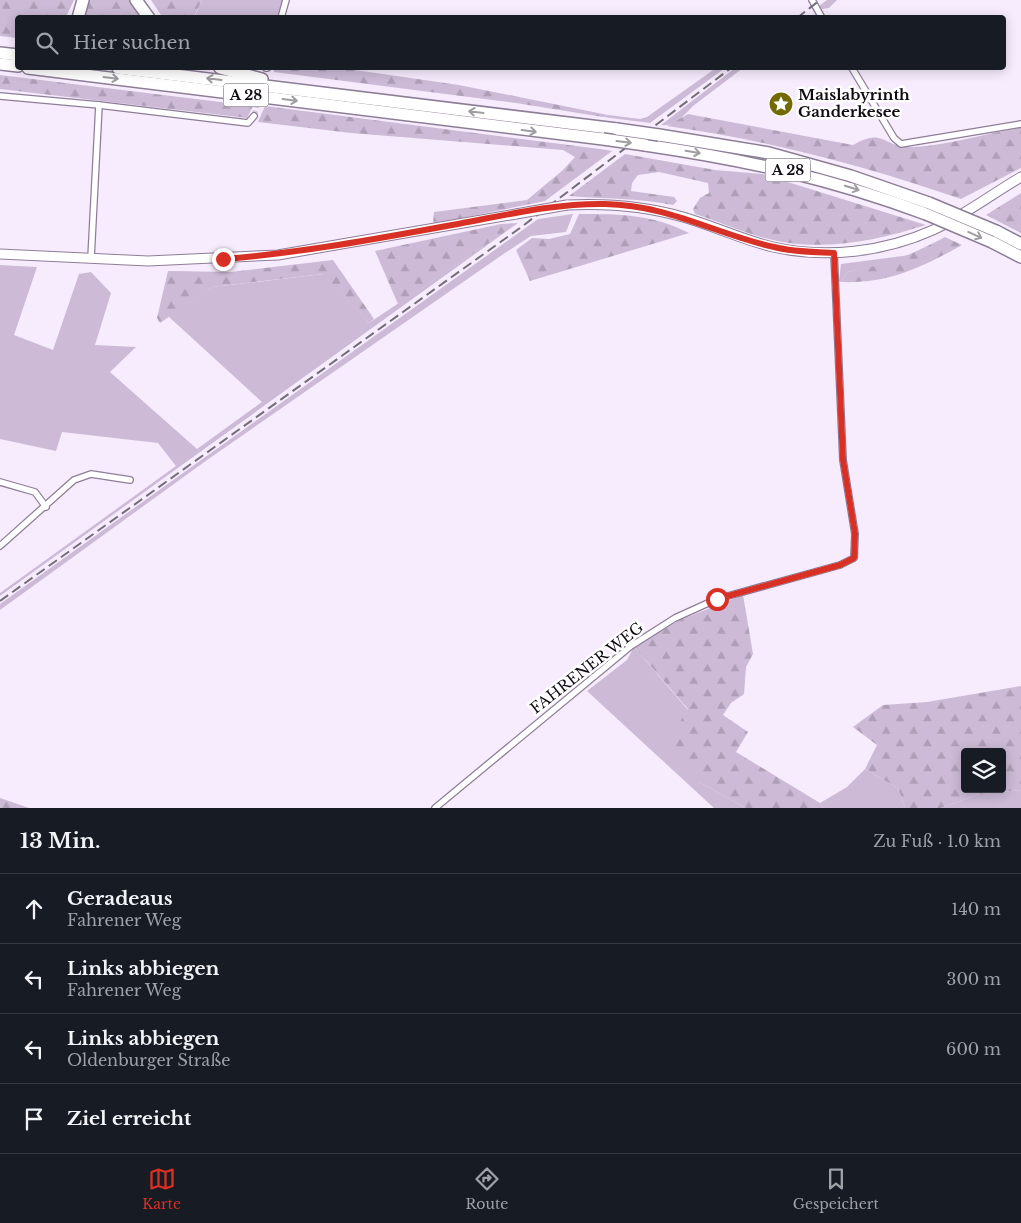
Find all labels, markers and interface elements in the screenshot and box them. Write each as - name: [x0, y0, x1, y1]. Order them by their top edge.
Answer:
- search box: [15, 15, 1006, 70]
- icon: search: [33, 29, 61, 57]
- text: Hier suchen: [73, 31, 191, 54]
- one-way arrow: [103, 73, 119, 83]
- one-way arrow: [206, 74, 222, 84]
- road number: A 28: [224, 84, 268, 106]
- place label: Maislabyrinth Ganderkesee: [798, 85, 910, 121]
- place icon: Maislabyrinth Ganderkesee: [768, 91, 794, 117]
- one-way arrow: [281, 95, 297, 105]
- one-way arrow: [469, 107, 485, 117]
- one-way arrow: [521, 126, 537, 136]
- one-way arrow: [616, 137, 632, 147]
- one-way arrow: [685, 148, 701, 158]
- road number: A 28: [766, 158, 810, 182]
- one-way arrow: [843, 183, 859, 193]
- one-way arrow: [967, 230, 982, 240]
- route end: [212, 248, 235, 271]
- route start: [706, 588, 729, 611]
- street label: FAHRENER WEG: [526, 618, 647, 718]
- map controls: [961, 748, 1006, 793]
- button: layers: [961, 748, 1006, 793]
- text: 13 Min.: [20, 828, 100, 854]
- text: Zu Fuß · 1.0 km: [873, 831, 1001, 851]
- text: Geradeaus: [67, 887, 173, 910]
- icon: ahead: [20, 895, 48, 923]
- text: 140 m: [951, 899, 1001, 919]
- text: Fahrener Weg: [67, 910, 181, 930]
- text: Links abbiegen: [67, 957, 219, 980]
- icon: left: [20, 965, 48, 993]
- text: 300 m: [947, 969, 1001, 989]
- text: Fahrener Weg: [67, 980, 181, 1000]
- text: Links abbiegen: [67, 1027, 219, 1050]
- icon: left: [20, 1035, 48, 1063]
- text: 600 m: [946, 1039, 1001, 1059]
- text: Oldenburger Straße: [67, 1050, 230, 1070]
- icon: arrive: [20, 1105, 48, 1133]
- text: Ziel erreicht: [67, 1107, 191, 1130]
- tab: Karte: [142, 1165, 181, 1213]
- tab: Route: [465, 1165, 508, 1213]
- tab: Gespeichert: [793, 1165, 879, 1213]

